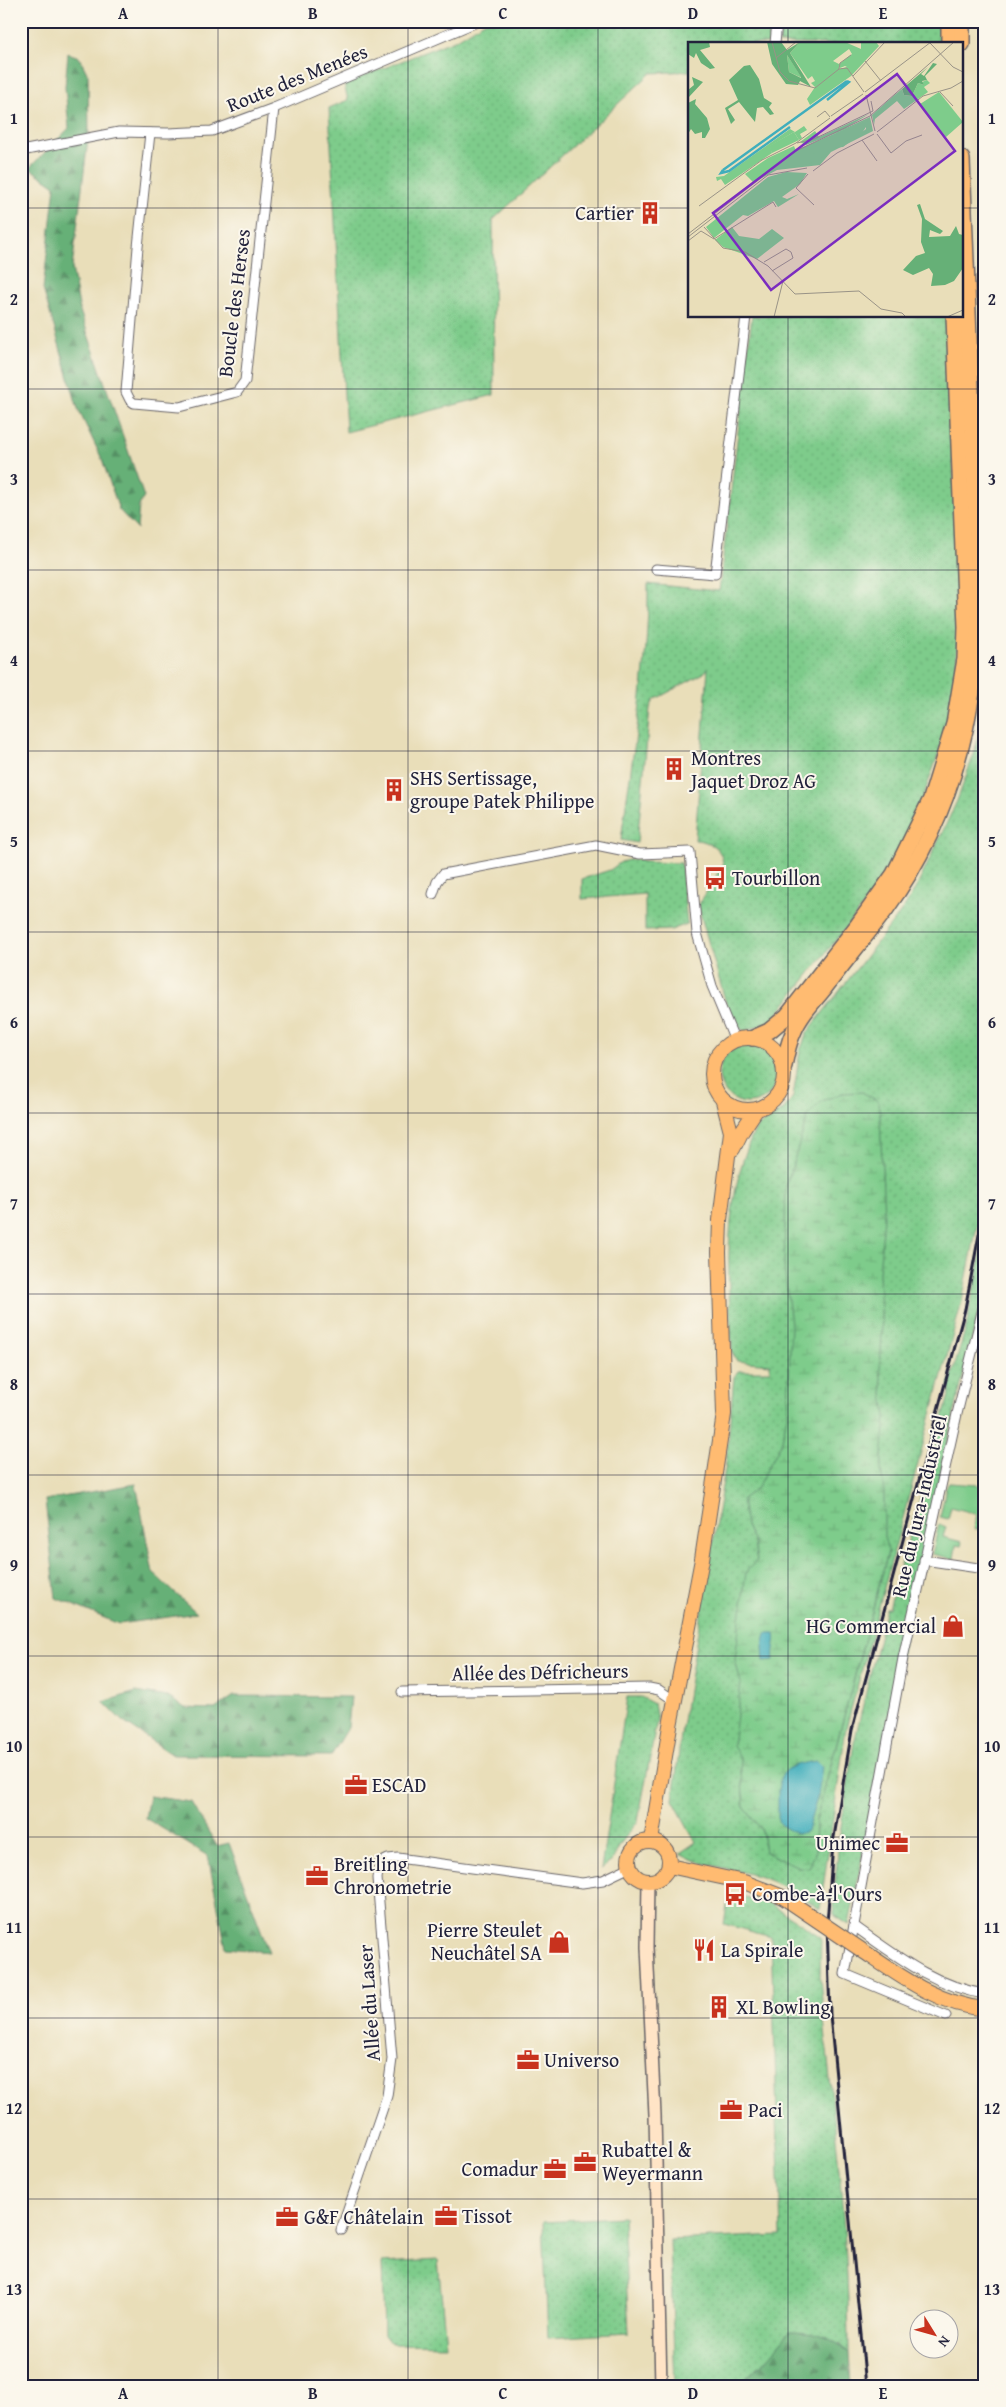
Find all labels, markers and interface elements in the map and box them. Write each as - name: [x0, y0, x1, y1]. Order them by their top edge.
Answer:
- text: A: [118, 1, 129, 25]
- text: B: [308, 1, 318, 25]
- text: C: [498, 1, 508, 25]
- text: D: [688, 1, 698, 25]
- text: E: [879, 1, 888, 25]
- street label: Route des Menées: [222, 36, 372, 119]
- inset map: [688, 42, 964, 318]
- text: 1: [10, 106, 18, 130]
- text: 1: [988, 106, 996, 130]
- place label: Cartier: [575, 198, 634, 227]
- building icon: Cartier: [637, 200, 663, 226]
- street label: Boucle des Herses: [210, 227, 257, 379]
- text: 2: [10, 287, 18, 311]
- text: 2: [988, 287, 996, 311]
- text: 3: [10, 467, 18, 491]
- text: 3: [988, 467, 996, 491]
- text: 4: [10, 648, 18, 672]
- text: 4: [988, 648, 996, 672]
- place label: Montres Jaquet Droz AG: [688, 743, 816, 795]
- building icon: Montres Jaquet Droz AG: [661, 756, 687, 782]
- place label: SHS Sertissage, groupe Patek Philippe: [410, 763, 595, 815]
- building icon: SHS Sertissage, groupe Patek Philippe: [381, 777, 407, 803]
- text: 5: [10, 829, 18, 853]
- text: 5: [988, 829, 996, 853]
- place label: Tourbillon: [732, 863, 820, 892]
- bus stop icon: Tourbillon: [702, 865, 728, 891]
- text: 6: [10, 1010, 18, 1034]
- text: 6: [988, 1010, 996, 1034]
- text: 7: [10, 1191, 18, 1215]
- text: 7: [988, 1191, 996, 1215]
- text: 8: [10, 1372, 18, 1396]
- text: 8: [988, 1372, 996, 1396]
- street label: Rue du Jura-Industriel: [883, 1412, 954, 1600]
- text: 9: [10, 1553, 18, 1577]
- text: 9: [988, 1553, 996, 1577]
- place label: HG Commercial: [806, 1611, 936, 1640]
- shop icon: HG Commercial: [940, 1613, 966, 1639]
- street label: Allée des Défricheurs: [451, 1655, 629, 1688]
- text: 10: [6, 1734, 22, 1758]
- text: 10: [984, 1734, 1000, 1758]
- place label: ESCAD: [372, 1770, 426, 1799]
- office icon: ESCAD: [343, 1772, 369, 1798]
- place label: Unimec: [815, 1828, 880, 1857]
- office icon: Unimec: [884, 1830, 910, 1856]
- place label: Breitling Chronometrie: [334, 1849, 452, 1901]
- office icon: Breitling Chronometrie: [304, 1863, 330, 1889]
- place label: Combe-à-l'Ours: [752, 1879, 882, 1908]
- bus stop icon: Combe-à-l'Ours: [722, 1881, 748, 1907]
- text: 11: [6, 1915, 22, 1939]
- place label: Pierre Steulet Neuchâtel SA: [427, 1915, 542, 1967]
- text: 11: [984, 1915, 1000, 1939]
- shop icon: Pierre Steulet Neuchâtel SA: [546, 1929, 572, 1955]
- place label: La Spirale: [721, 1935, 803, 1964]
- restaurant icon: La Spirale: [691, 1937, 717, 1963]
- street label: Allée du Laser: [350, 1944, 387, 2063]
- place label: XL Bowling: [736, 1992, 830, 2021]
- building icon: XL Bowling: [706, 1994, 732, 2020]
- place label: Universo: [544, 2045, 619, 2074]
- office icon: Universo: [515, 2047, 541, 2073]
- place label: Paci: [748, 2095, 783, 2124]
- text: 12: [6, 2096, 22, 2120]
- text: 12: [984, 2096, 1000, 2120]
- office icon: Paci: [718, 2097, 744, 2123]
- place label: Rubattel & Weyermann: [602, 2135, 703, 2187]
- office icon: Rubattel & Weyermann: [572, 2149, 598, 2175]
- place label: Comadur: [461, 2154, 538, 2183]
- office icon: Comadur: [542, 2156, 568, 2182]
- place label: Tissot: [462, 2201, 512, 2230]
- place label: G&F Châtelain: [304, 2202, 423, 2231]
- office icon: Tissot: [433, 2203, 459, 2229]
- office icon: G&F Châtelain: [274, 2204, 300, 2230]
- text: 13: [6, 2277, 22, 2301]
- text: 13: [984, 2277, 1000, 2301]
- north arrow: [908, 2310, 958, 2360]
- text: N: [933, 2332, 955, 2352]
- text: A: [118, 2381, 129, 2405]
- text: B: [308, 2381, 318, 2405]
- text: C: [498, 2381, 508, 2405]
- text: D: [688, 2381, 698, 2405]
- text: E: [879, 2381, 888, 2405]

